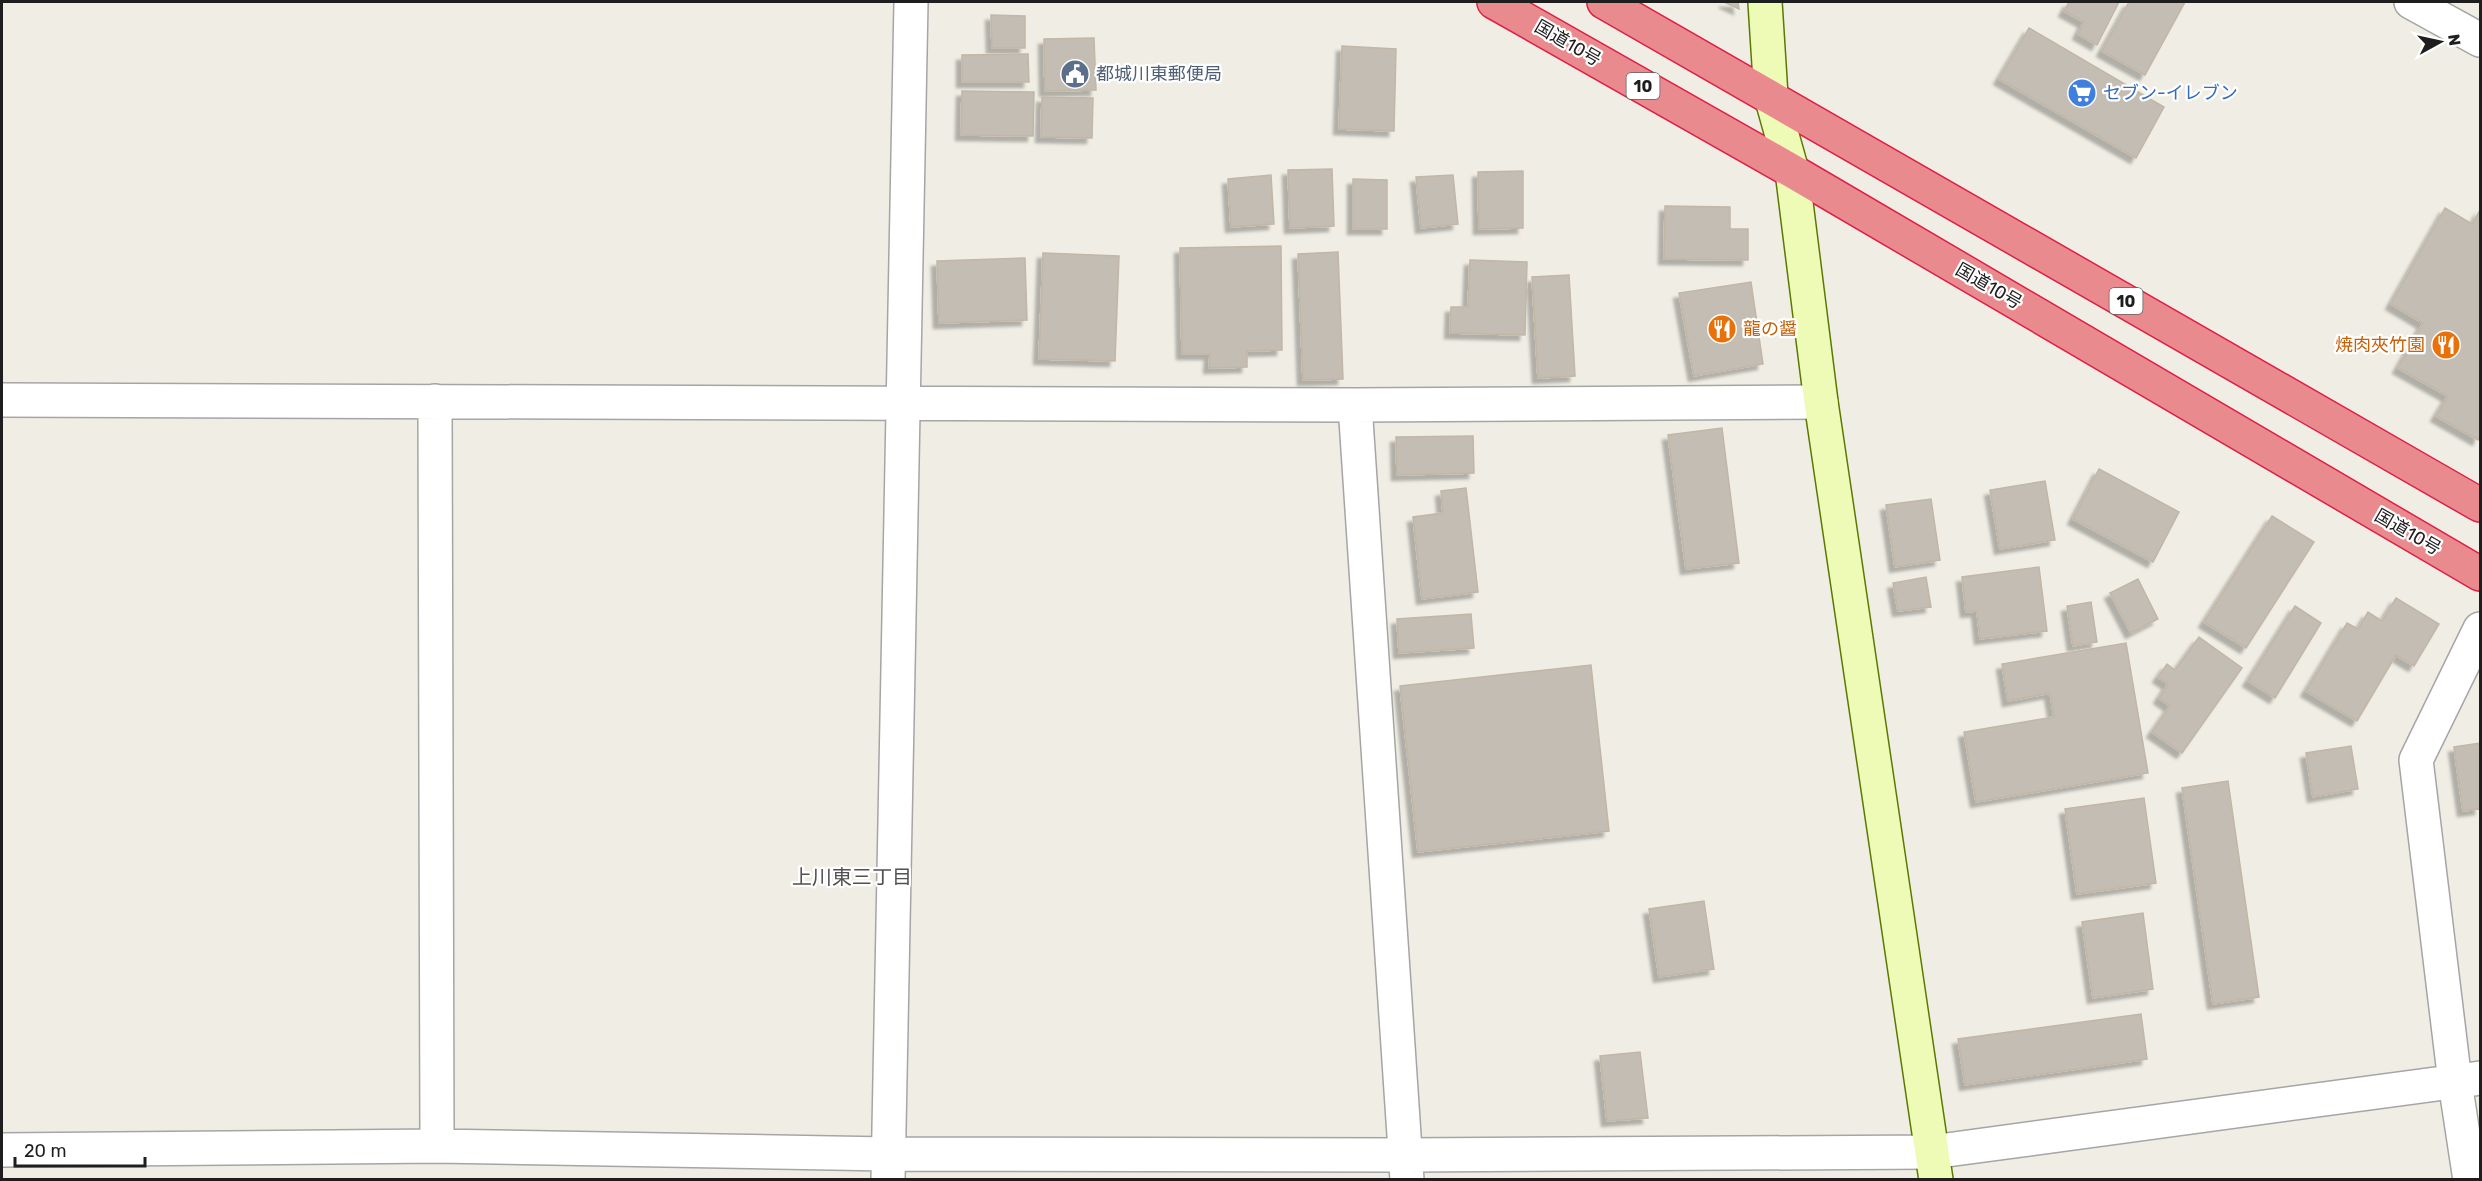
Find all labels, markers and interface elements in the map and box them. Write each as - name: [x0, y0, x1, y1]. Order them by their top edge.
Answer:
- north arrow: [2410, 12, 2470, 72]
- street label: 国道10号: [1531, 15, 1605, 71]
- text: N: [2444, 33, 2465, 47]
- public building icon: 都城川東郵便局: [1059, 58, 1091, 90]
- place label: 都城川東郵便局: [1096, 63, 1222, 85]
- road number: 10: [1626, 73, 1660, 99]
- supermarket icon: セブン-イレブン: [2066, 77, 2098, 109]
- place label: セブン-イレブン: [2103, 82, 2238, 104]
- street label: 国道10号: [1952, 258, 2026, 314]
- road number: 10: [2110, 288, 2142, 314]
- restaurant icon: 龍の醤: [1706, 313, 1738, 345]
- place label: 龍の醤: [1743, 318, 1797, 340]
- restaurant icon: 焼肉夾竹園: [2430, 329, 2462, 361]
- place label: 焼肉夾竹園: [2335, 334, 2425, 356]
- street label: 国道10号: [2371, 504, 2445, 560]
- district label: 上川東三丁目: [792, 865, 912, 889]
- scale bar: [15, 1130, 146, 1168]
- text: 20 m: [24, 1140, 66, 1162]

